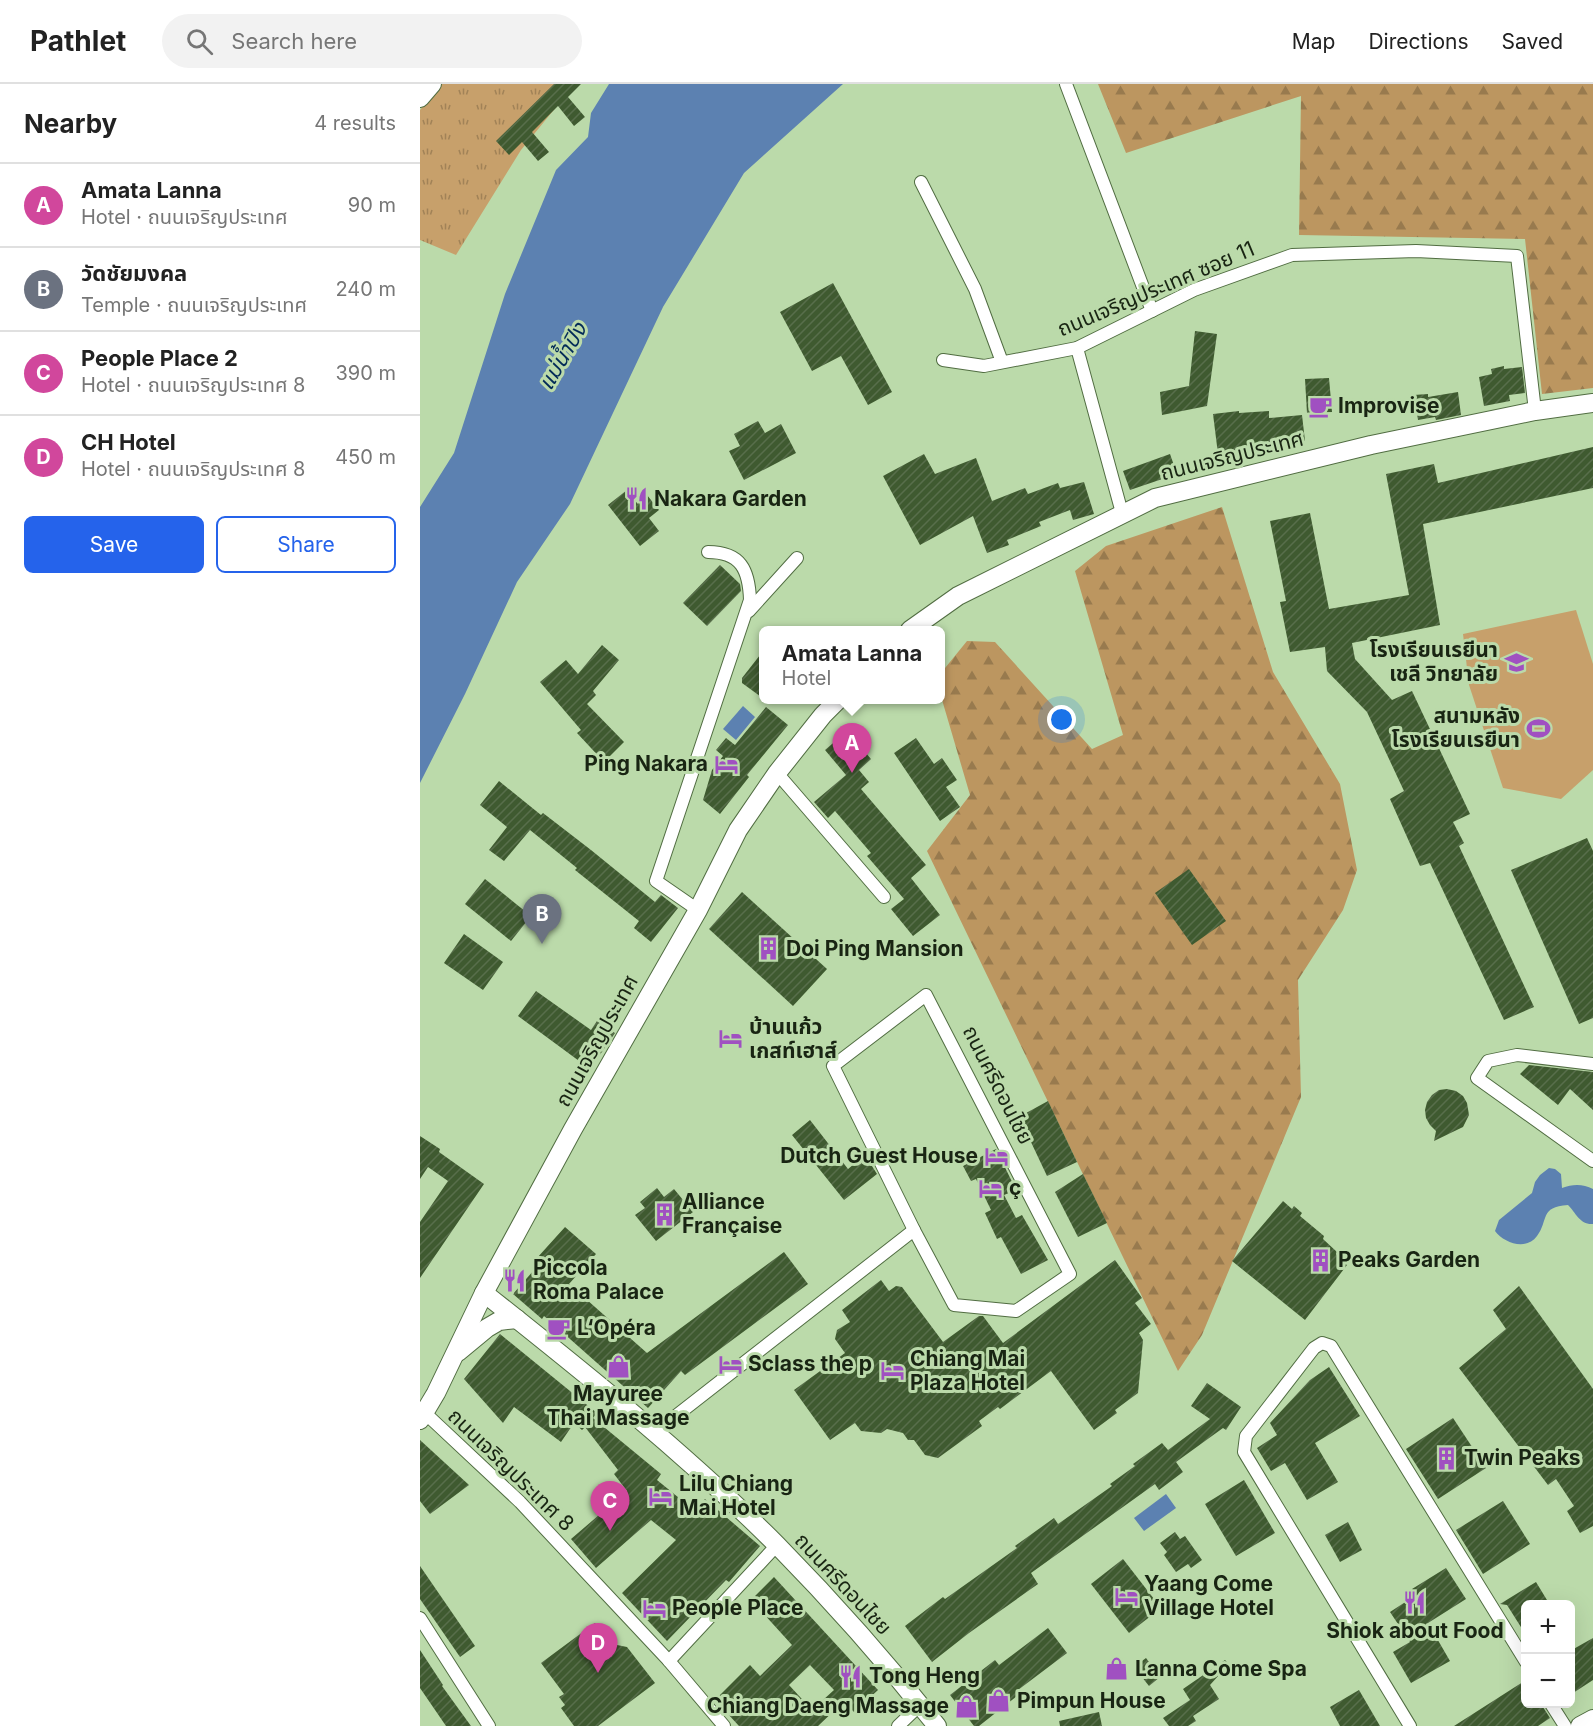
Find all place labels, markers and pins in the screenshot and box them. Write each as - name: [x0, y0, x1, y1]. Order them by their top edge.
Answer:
- cafe icon: Improvise: [1307, 393, 1333, 419]
- place label: Improvise: [1338, 393, 1439, 418]
- restaurant icon: Nakara Garden: [623, 486, 649, 512]
- place label: Nakara Garden: [654, 486, 807, 511]
- place label: โรงเรียนเรยีนา เชลี วิทยาลัย: [1370, 637, 1498, 686]
- school or university icon: โรงเรียนเรยีนา เชลี วิทยาลัย: [1503, 649, 1529, 675]
- place label: สนามหลัง โรงเรียนเรยีนา: [1392, 703, 1520, 752]
- sports icon: สนามหลัง โรงเรียนเรยีนา: [1525, 715, 1551, 741]
- pin: A: [832, 724, 872, 773]
- place label: Ping Nakara: [584, 751, 708, 776]
- hotel icon: Ping Nakara: [713, 751, 739, 777]
- pin: B: [522, 894, 562, 944]
- building icon: Doi Ping Mansion: [755, 936, 781, 962]
- place label: Doi Ping Mansion: [786, 936, 964, 961]
- place label: บ้านแก้ว เกสท์เฮาส์: [749, 1014, 837, 1063]
- hotel icon: บ้านแก้ว เกสท์เฮาส์: [718, 1026, 744, 1052]
- place label: Dutch Guest House: [780, 1143, 978, 1168]
- hotel icon: Dutch Guest House: [983, 1143, 1009, 1169]
- hotel icon: ç: [978, 1175, 1004, 1201]
- place label: ç: [1009, 1175, 1021, 1200]
- place label: Alliance Française: [682, 1189, 782, 1238]
- building icon: Alliance Française: [651, 1201, 677, 1227]
- building icon: Peaks Garden: [1307, 1247, 1333, 1273]
- place label: Peaks Garden: [1338, 1247, 1480, 1272]
- place label: Piccola Roma Palace: [533, 1255, 664, 1304]
- restaurant icon: Piccola Roma Palace: [502, 1267, 528, 1293]
- cafe icon: L‘Opéra: [546, 1315, 572, 1341]
- place label: L‘Opéra: [577, 1315, 656, 1340]
- place label: Chiang Mai Plaza Hotel: [910, 1346, 1025, 1395]
- hotel icon: Sclass the p: [717, 1351, 743, 1377]
- place label: Sclass the p: [748, 1351, 872, 1376]
- shop icon: Mayuree Thai Massage: [605, 1353, 631, 1379]
- hotel icon: Chiang Mai Plaza Hotel: [879, 1358, 905, 1384]
- place label: Mayuree Thai Massage: [546, 1381, 690, 1430]
- building icon: Twin Peaks: [1433, 1445, 1459, 1471]
- place label: Twin Peaks: [1464, 1445, 1581, 1470]
- place label: Lilu Chiang Mai Hotel: [679, 1471, 793, 1520]
- pin: C: [590, 1482, 630, 1531]
- hotel icon: Lilu Chiang Mai Hotel: [648, 1483, 674, 1509]
- place label: Yaang Come Village Hotel: [1144, 1571, 1274, 1620]
- hotel icon: Yaang Come Village Hotel: [1113, 1583, 1139, 1609]
- restaurant icon: Shiok about Food: [1402, 1590, 1428, 1616]
- hotel icon: People Place: [641, 1595, 667, 1621]
- place label: People Place: [672, 1595, 804, 1620]
- place label: Shiok about Food: [1326, 1618, 1504, 1643]
- pin: D: [578, 1624, 618, 1673]
- shop icon: Lanna Come Spa: [1104, 1656, 1130, 1682]
- place label: Lanna Come Spa: [1135, 1656, 1307, 1681]
- restaurant icon: Tong Heng: [838, 1663, 864, 1689]
- place label: Tong Heng: [869, 1663, 980, 1688]
- shop icon: Pimpun House: [986, 1688, 1012, 1714]
- place label: Pimpun House: [1017, 1688, 1166, 1713]
- place label: Chiang Daeng Massage: [707, 1693, 949, 1718]
- shop icon: Chiang Daeng Massage: [954, 1693, 980, 1719]

